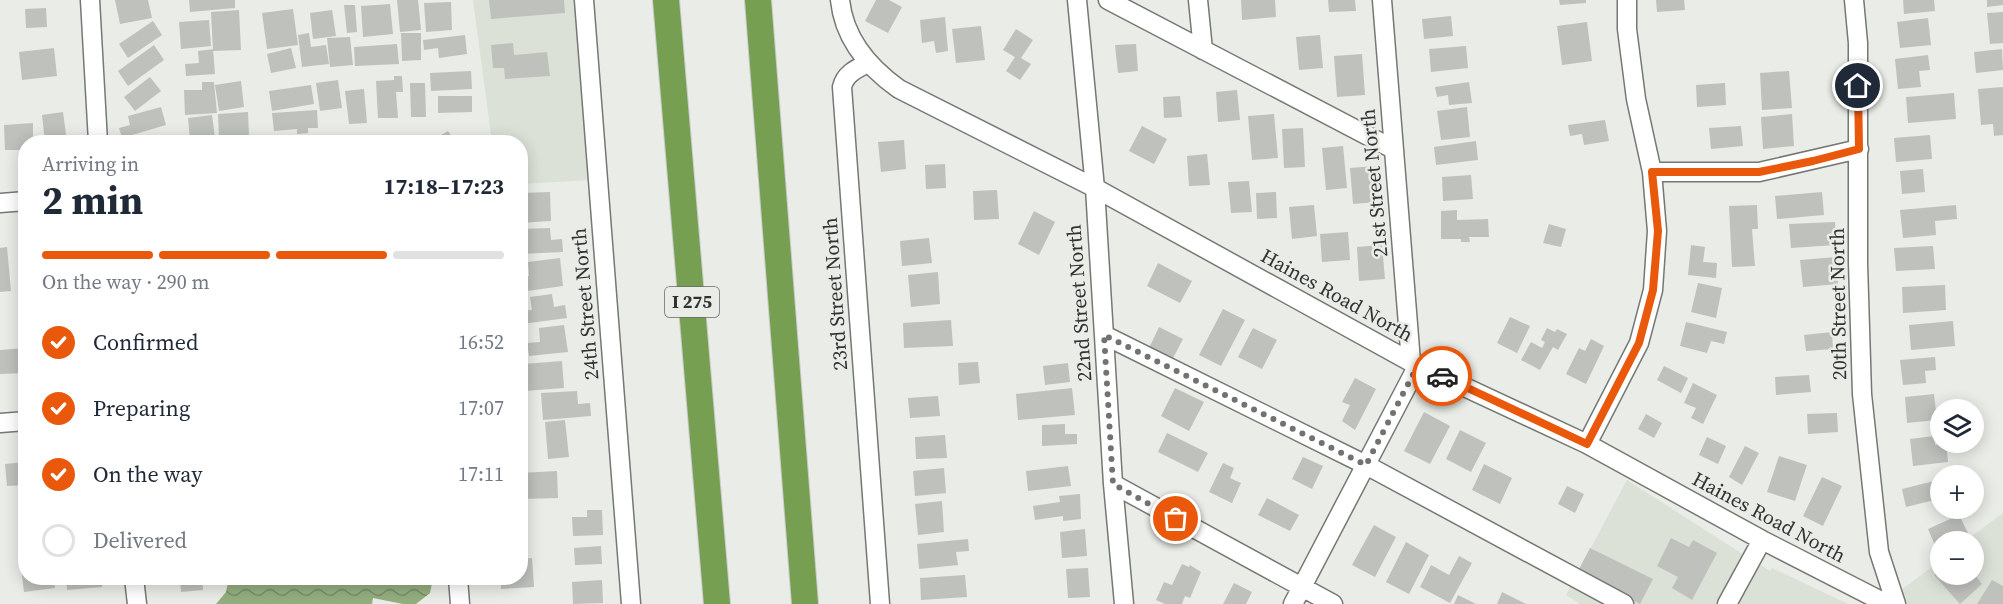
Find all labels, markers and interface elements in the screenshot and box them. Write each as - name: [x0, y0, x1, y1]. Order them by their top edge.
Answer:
- pin: [1832, 60, 1883, 111]
- icon: home: [1841, 69, 1874, 102]
- street label: 21st Street North: [1354, 108, 1394, 258]
- text: Arriving in: [42, 150, 139, 178]
- text: 17:18–17:23: [384, 171, 504, 201]
- text: 2 min: [42, 174, 143, 227]
- street label: 23rd Street North: [816, 216, 854, 372]
- street label: 22nd Street North: [1060, 224, 1098, 382]
- street label: 24th Street North: [564, 227, 606, 381]
- street label: 20th Street North: [1823, 228, 1853, 380]
- street label: Haines Road North: [1256, 242, 1418, 348]
- text: On the way · 290 m: [42, 268, 209, 296]
- road number: I 275: [665, 287, 719, 317]
- icon: check: [42, 326, 75, 359]
- text: Confirmed: [93, 327, 198, 357]
- text: 16:52: [458, 328, 504, 356]
- courier: [1412, 346, 1472, 406]
- icon: car: [1426, 360, 1459, 393]
- icon: check: [42, 392, 75, 425]
- text: Preparing: [93, 393, 190, 423]
- text: 17:07: [458, 394, 504, 422]
- map controls: [1930, 399, 1984, 585]
- button: layers: [1930, 399, 1984, 453]
- icon: check: [42, 458, 75, 491]
- text: On the way: [93, 459, 202, 489]
- text: 17:11: [458, 460, 504, 488]
- street label: Haines Road North: [1687, 465, 1851, 569]
- button: +: [1930, 465, 1984, 519]
- pin: [1150, 493, 1201, 544]
- icon: bag: [1159, 502, 1192, 535]
- text: Delivered: [93, 525, 187, 555]
- button: −: [1930, 531, 1984, 585]

